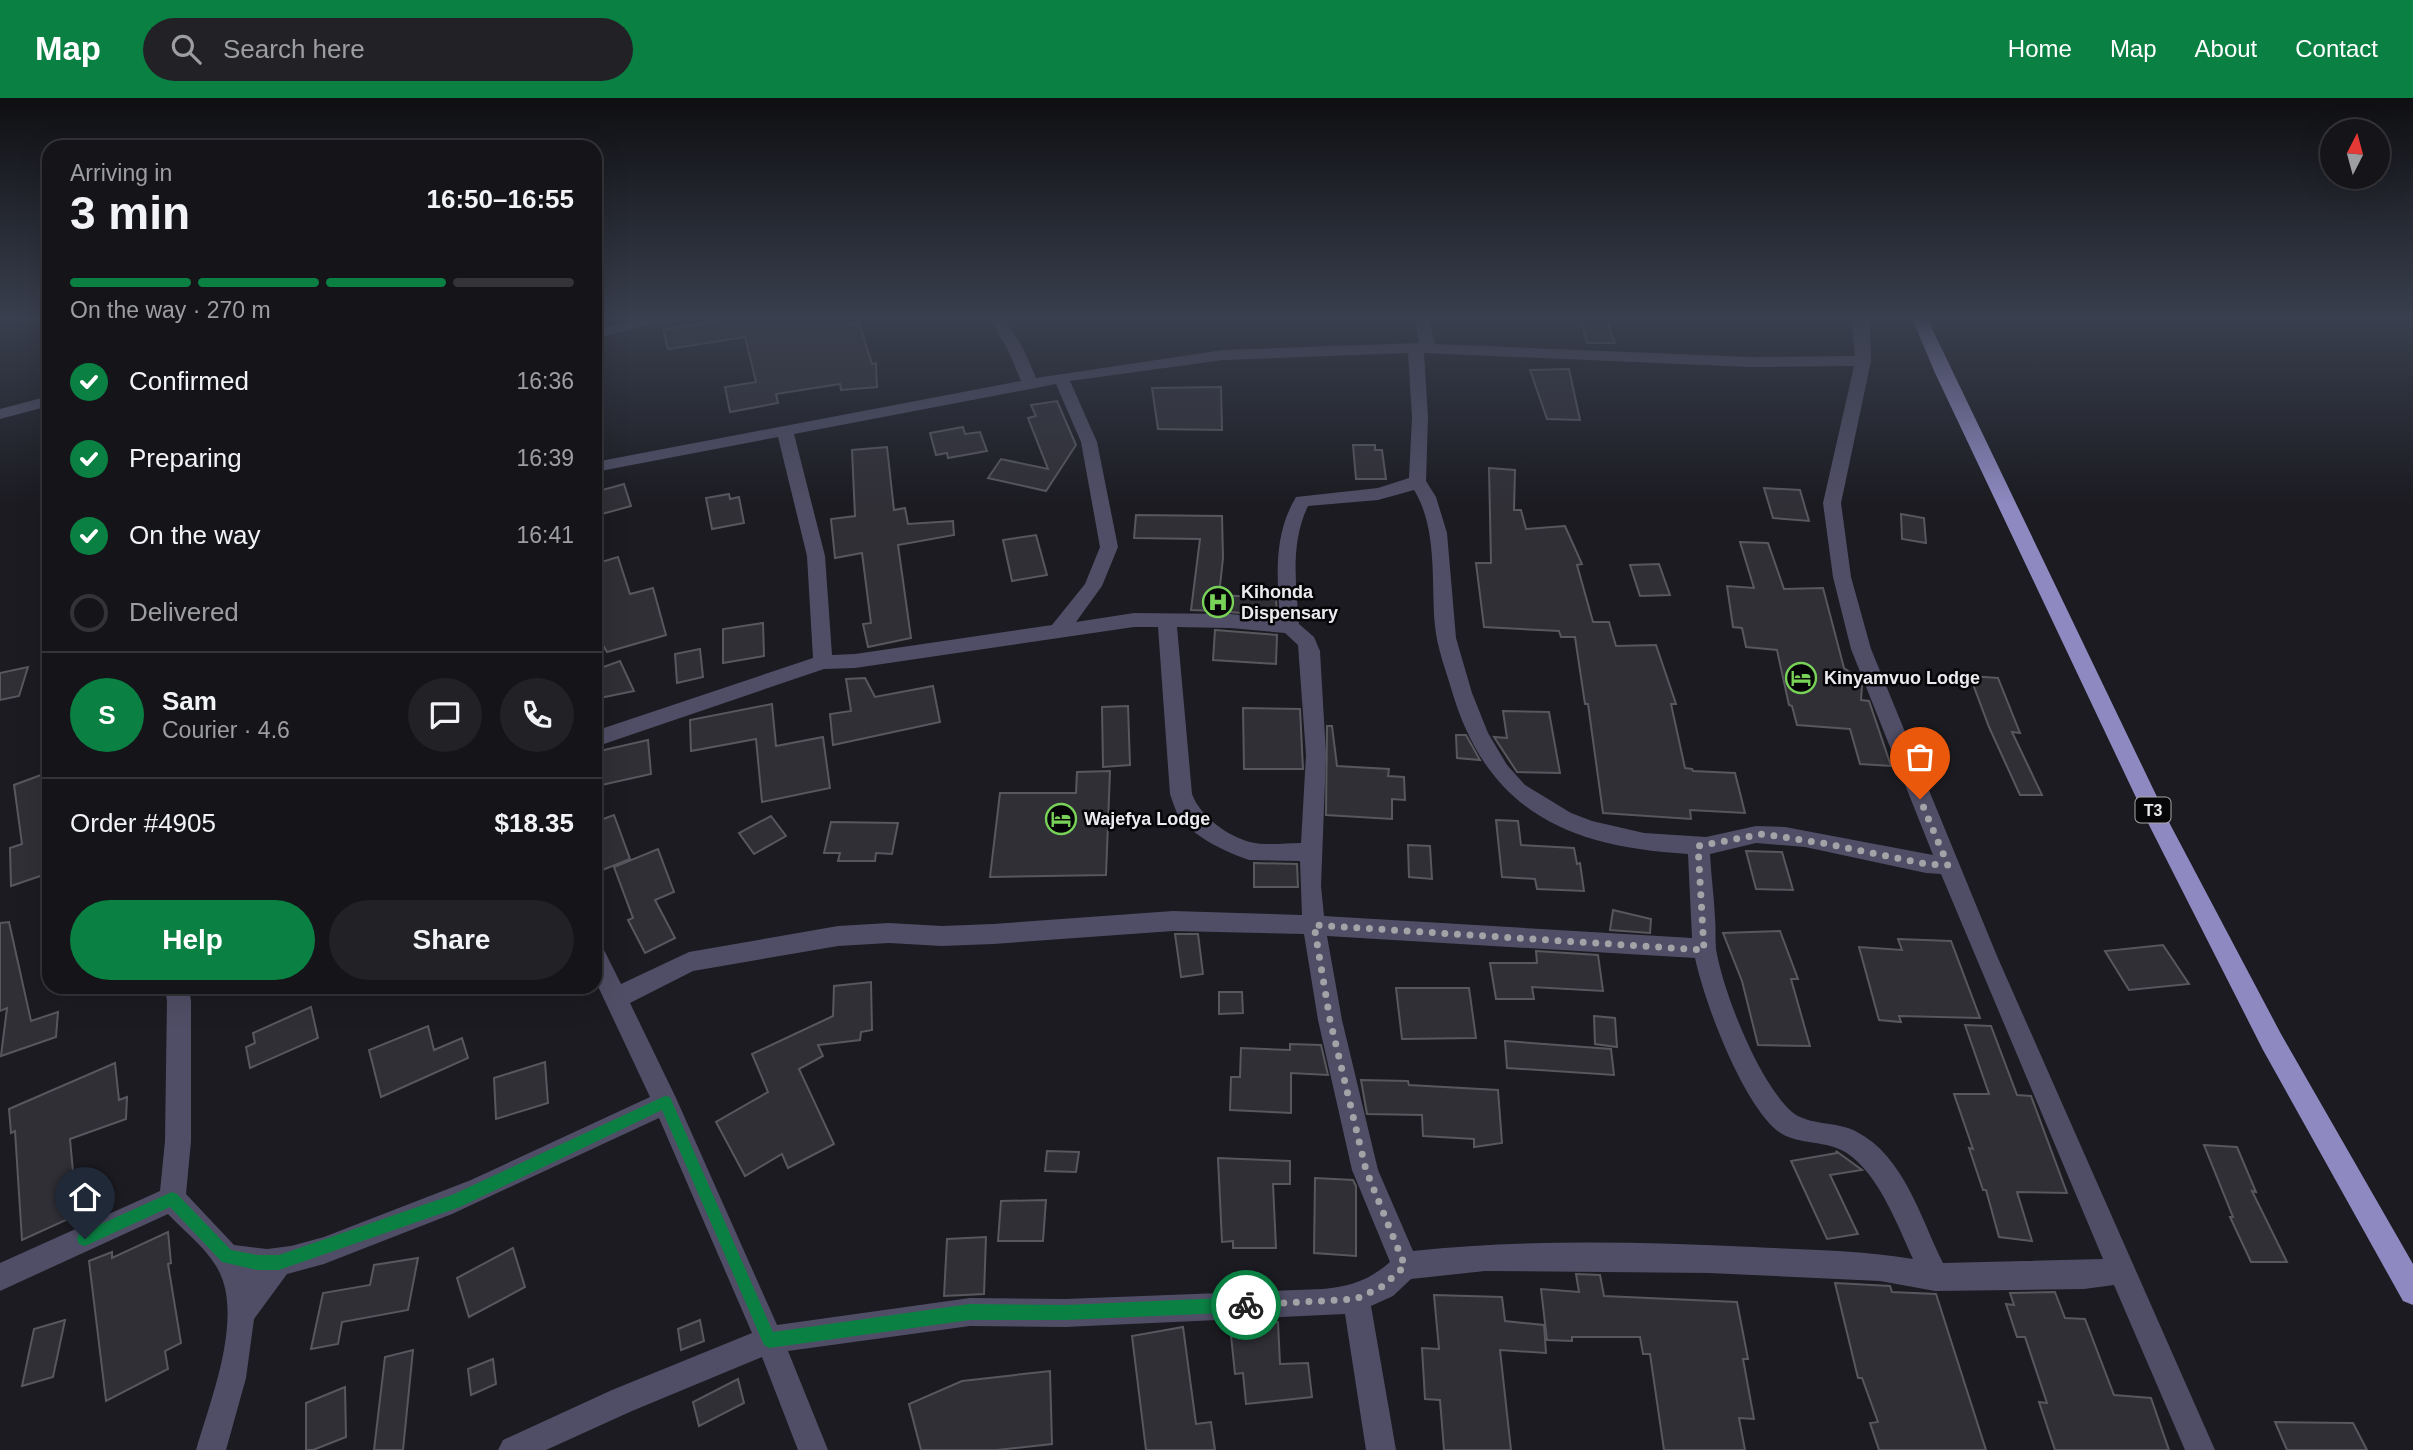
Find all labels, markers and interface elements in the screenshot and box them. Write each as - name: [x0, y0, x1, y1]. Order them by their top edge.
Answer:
- search box: [143, 18, 633, 81]
- text: Map: [35, 30, 101, 67]
- icon: search: [167, 30, 205, 68]
- text: Search here: [223, 34, 365, 64]
- text: Home: [2008, 35, 2072, 62]
- text: Map: [2110, 35, 2157, 62]
- text: About: [2195, 35, 2257, 62]
- text: Contact: [2295, 35, 2378, 62]
- north arrow: [2320, 119, 2390, 189]
- map controls: [2320, 119, 2390, 189]
- text: Arriving in: [70, 160, 172, 186]
- text: 16:50–16:55: [427, 184, 574, 214]
- text: 3 min: [70, 187, 190, 239]
- text: On the way · 270 m: [70, 297, 271, 323]
- icon: check: [70, 363, 108, 401]
- text: Confirmed: [129, 366, 249, 396]
- text: 16:36: [516, 368, 574, 394]
- icon: check: [70, 440, 108, 478]
- text: Preparing: [129, 443, 242, 473]
- text: 16:39: [516, 445, 574, 471]
- icon: check: [70, 517, 108, 555]
- text: On the way: [129, 520, 261, 550]
- text: 16:41: [516, 522, 574, 548]
- place label: Kihonda Dispensary: [1241, 582, 1338, 623]
- hospital icon: Kihonda Dispensary: [1201, 585, 1235, 619]
- text: Delivered: [129, 597, 239, 627]
- hotel icon: Kinyamvuo Lodge: [1784, 661, 1818, 695]
- place label: Kinyamvuo Lodge: [1824, 668, 1980, 688]
- button: chat: [408, 678, 482, 752]
- button: phone: [500, 678, 574, 752]
- text: Sam: [162, 686, 217, 716]
- text: S: [98, 700, 116, 730]
- text: Courier · 4.6: [162, 717, 290, 743]
- pin: [1890, 727, 1950, 799]
- icon: bag: [1901, 738, 1939, 776]
- road number: T3: [2136, 797, 2170, 822]
- hotel icon: Wajefya Lodge: [1044, 802, 1078, 836]
- text: Order #4905: [70, 808, 216, 838]
- text: $18.35: [494, 808, 574, 838]
- place label: Wajefya Lodge: [1084, 809, 1210, 829]
- button: Help: [70, 900, 315, 980]
- button: Share: [329, 900, 574, 980]
- pin: [55, 1167, 115, 1239]
- icon: home: [66, 1178, 104, 1216]
- courier: [1211, 1270, 1281, 1340]
- icon: bike: [1227, 1286, 1265, 1324]

